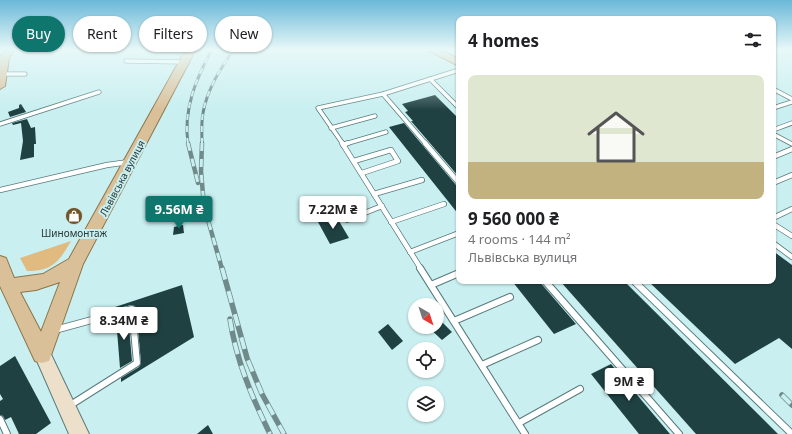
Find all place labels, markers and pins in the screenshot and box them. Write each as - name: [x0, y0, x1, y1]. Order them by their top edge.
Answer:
- pin: 9.56M ₴: [142, 196, 216, 230]
- pin: 7.22M ₴: [296, 196, 370, 230]
- shop icon: Шиномонтаж: [64, 206, 84, 226]
- place label: Шиномонтаж: [41, 226, 107, 240]
- pin: 8.34M ₴: [87, 307, 161, 341]
- pin: 9M ₴: [605, 368, 653, 402]

